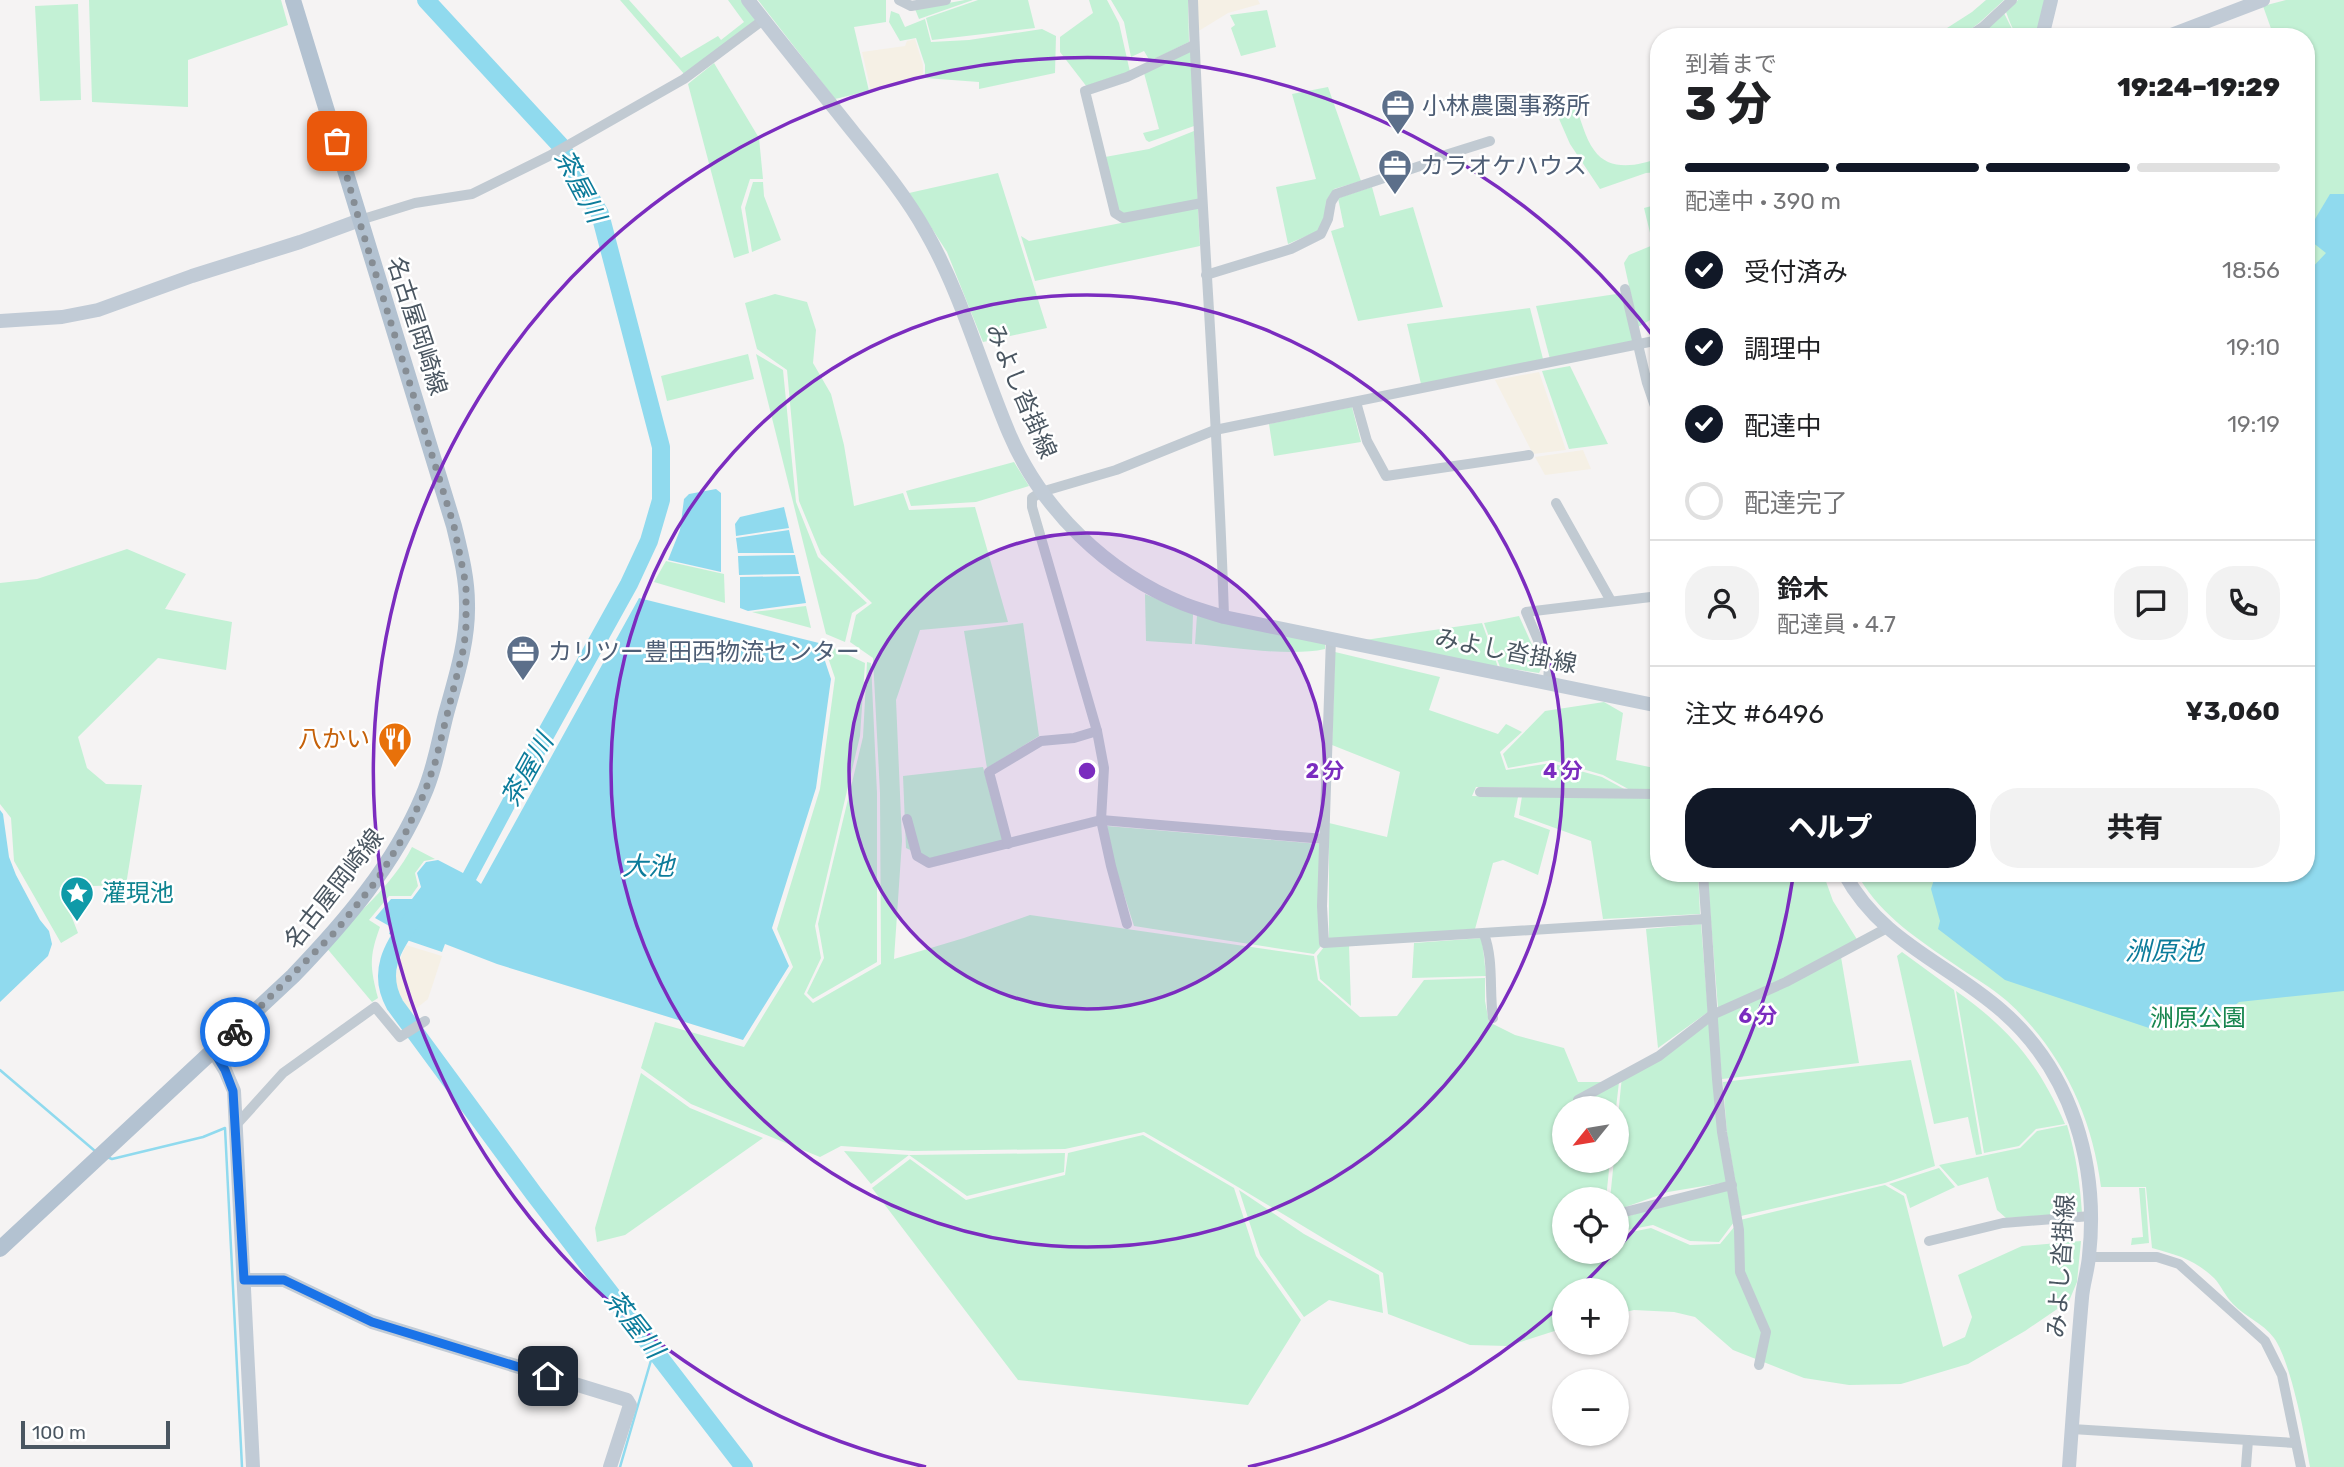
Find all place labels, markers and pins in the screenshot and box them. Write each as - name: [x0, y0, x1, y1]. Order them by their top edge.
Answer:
- office icon: 小林農園事務所: [1379, 87, 1417, 136]
- place label: 小林農園事務所: [1422, 92, 1590, 120]
- pin: [307, 111, 367, 171]
- office icon: カラオケハウス: [1376, 147, 1414, 196]
- place label: カラオケハウス: [1420, 152, 1587, 180]
- office icon: カリツー豊田西物流センター: [504, 633, 542, 682]
- place label: カリツー豊田西物流センター: [548, 638, 860, 666]
- restaurant icon: 八かい: [376, 720, 414, 769]
- place label: 八かい: [298, 725, 370, 753]
- centre of rings: [1075, 759, 1099, 783]
- place icon: 灌現池: [58, 874, 96, 923]
- place label: 灌現池: [102, 879, 174, 907]
- pin: [518, 1346, 578, 1406]

